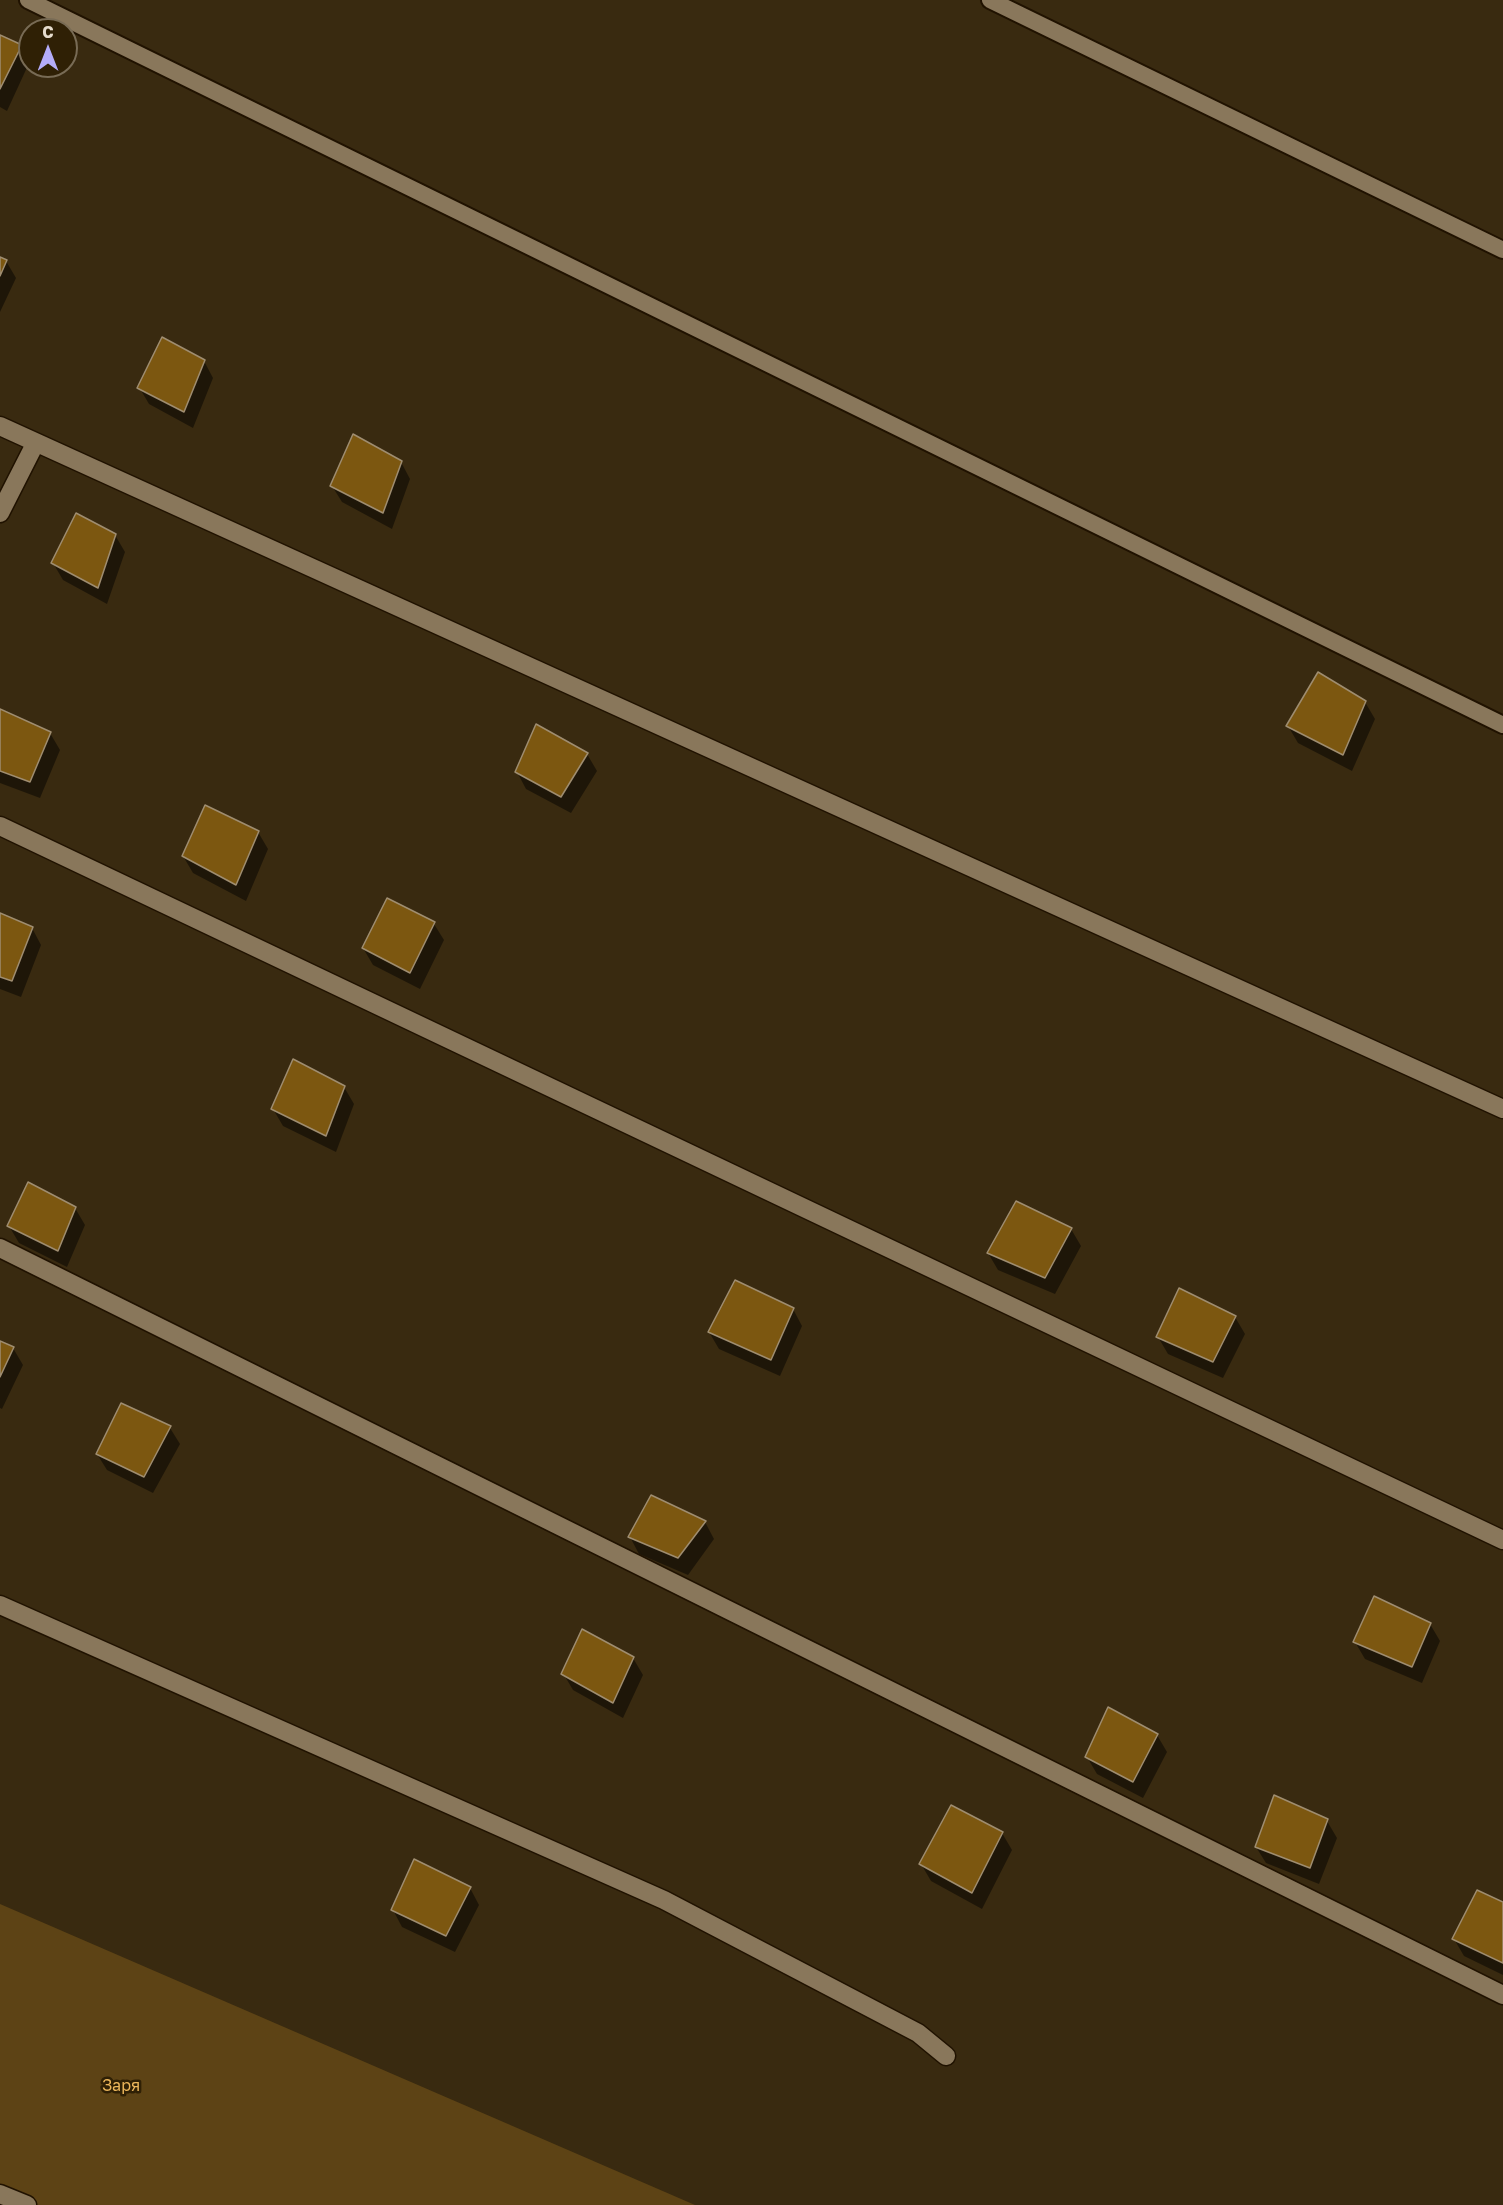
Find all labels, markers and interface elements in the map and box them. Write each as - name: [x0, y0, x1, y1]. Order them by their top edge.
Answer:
- north arrow: [18, 18, 78, 78]
- text: С: [42, 22, 54, 42]
- park label: Заря: [102, 2076, 140, 2096]

